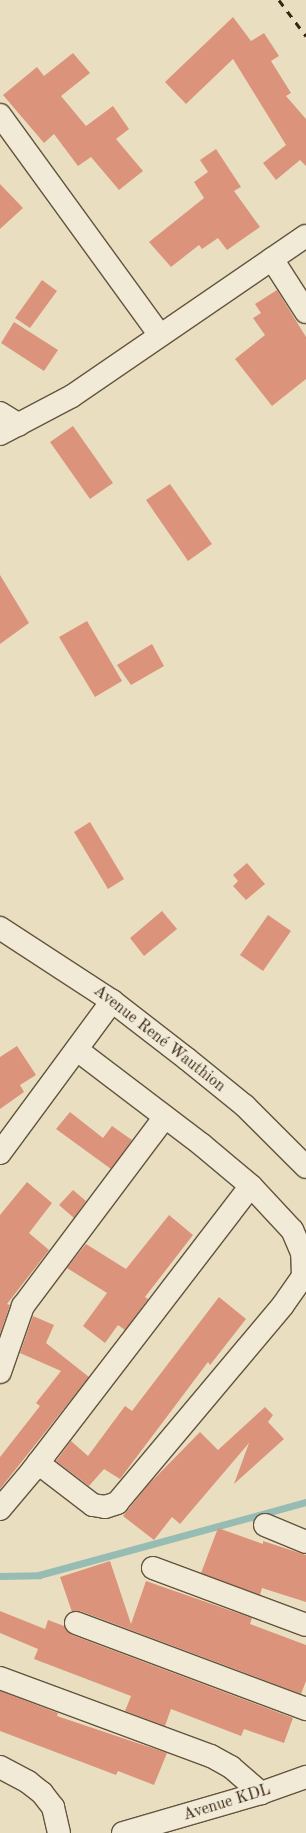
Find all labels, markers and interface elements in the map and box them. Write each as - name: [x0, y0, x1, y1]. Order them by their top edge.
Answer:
- street label: Avenue René Wauthion: [89, 982, 229, 1096]
- street label: Avenue KDL: [181, 1781, 273, 1825]

